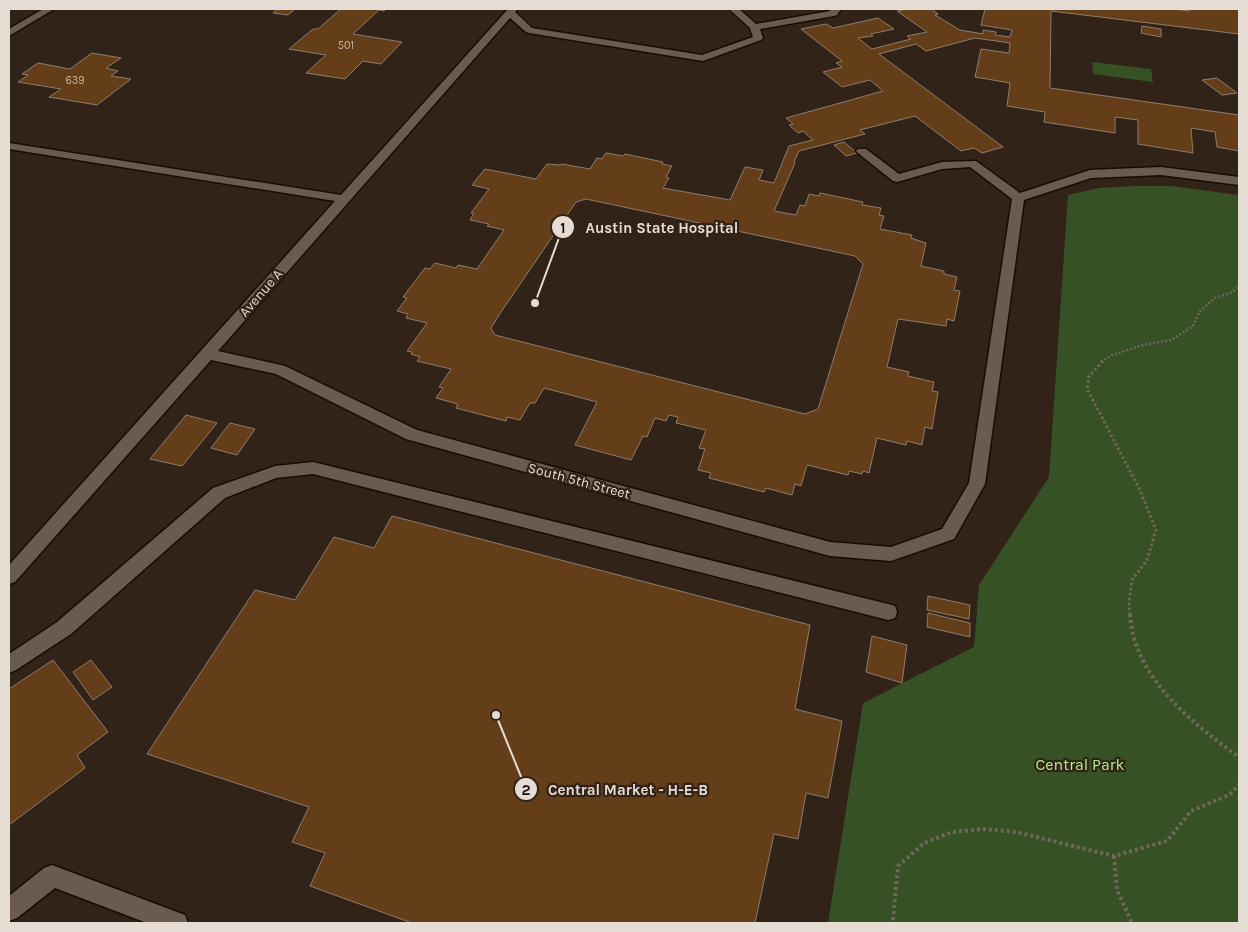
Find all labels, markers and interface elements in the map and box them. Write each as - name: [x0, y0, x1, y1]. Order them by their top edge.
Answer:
- house number: 501: [338, 39, 354, 52]
- house number: 639: [65, 74, 85, 87]
- callout: Austin State Hospital: [550, 212, 748, 242]
- text: 1: [560, 219, 566, 237]
- text: Austin State Hospital: [586, 219, 738, 237]
- street label: Avenue A: [236, 266, 286, 320]
- street label: South 5th Street: [526, 459, 632, 503]
- park label: Central Park: [1035, 755, 1125, 774]
- callout: Central Market - H-E-B: [513, 774, 718, 804]
- text: 2: [521, 781, 531, 799]
- text: Central Market - H-E-B: [548, 781, 708, 799]

